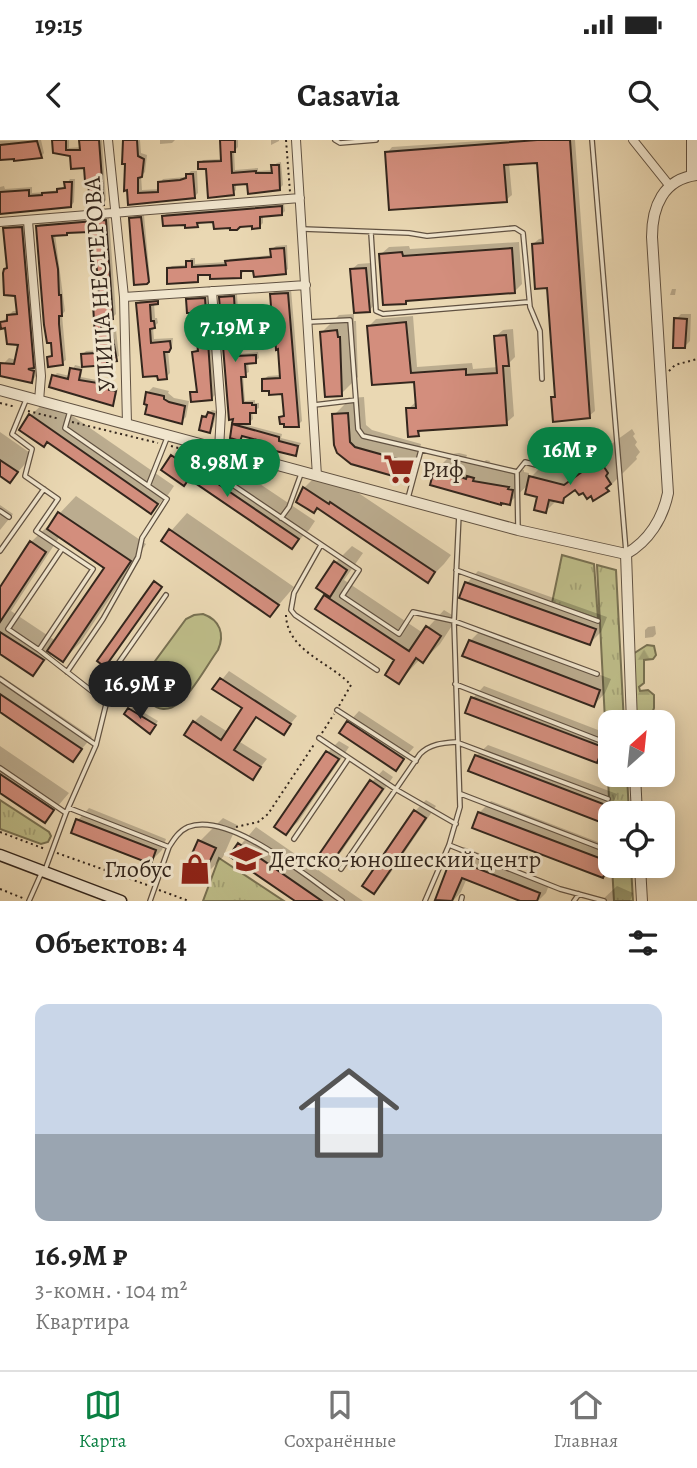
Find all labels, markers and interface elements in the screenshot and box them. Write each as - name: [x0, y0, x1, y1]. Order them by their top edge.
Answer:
- text: 19:15: [35, 7, 83, 42]
- text: Casavia: [297, 73, 400, 117]
- icon: back: [35, 76, 73, 114]
- icon: search: [624, 76, 662, 114]
- street label: УЛИЦА НЕСТЕРОВА: [75, 175, 122, 392]
- pin: 7.19M ₽: [170, 304, 300, 364]
- text: 7.19M ₽: [200, 311, 270, 342]
- pin: 16M ₽: [521, 428, 619, 487]
- text: 16M ₽: [543, 434, 597, 465]
- pin: 8.98M ₽: [162, 440, 292, 499]
- text: 8.98M ₽: [190, 446, 264, 477]
- supermarket icon: Риф: [382, 452, 416, 486]
- place label: Риф: [422, 453, 464, 485]
- pin: 16.9M ₽: [75, 662, 205, 721]
- text: 16.9M ₽: [105, 668, 175, 699]
- north arrow: [598, 710, 676, 788]
- map controls: [598, 710, 675, 878]
- button: locate: [598, 801, 675, 878]
- school or university icon: Детско-юношеский центр: [229, 842, 263, 876]
- place label: Детско-юношеский центр: [269, 843, 541, 875]
- shop icon: Глобус: [178, 852, 212, 886]
- place label: Глобус: [104, 853, 172, 885]
- text: Объектов: 4: [35, 923, 187, 963]
- icon: filters: [624, 924, 662, 962]
- icon: home: [286, 1050, 412, 1176]
- text: 16.9M ₽: [35, 1235, 128, 1275]
- text: 3-комн. · 104 m²: [35, 1275, 187, 1306]
- text: Квартира: [35, 1306, 130, 1337]
- tab: Карта: [79, 1386, 127, 1454]
- tab: Сохранённые: [284, 1386, 396, 1454]
- tab: Главная: [554, 1386, 618, 1454]

